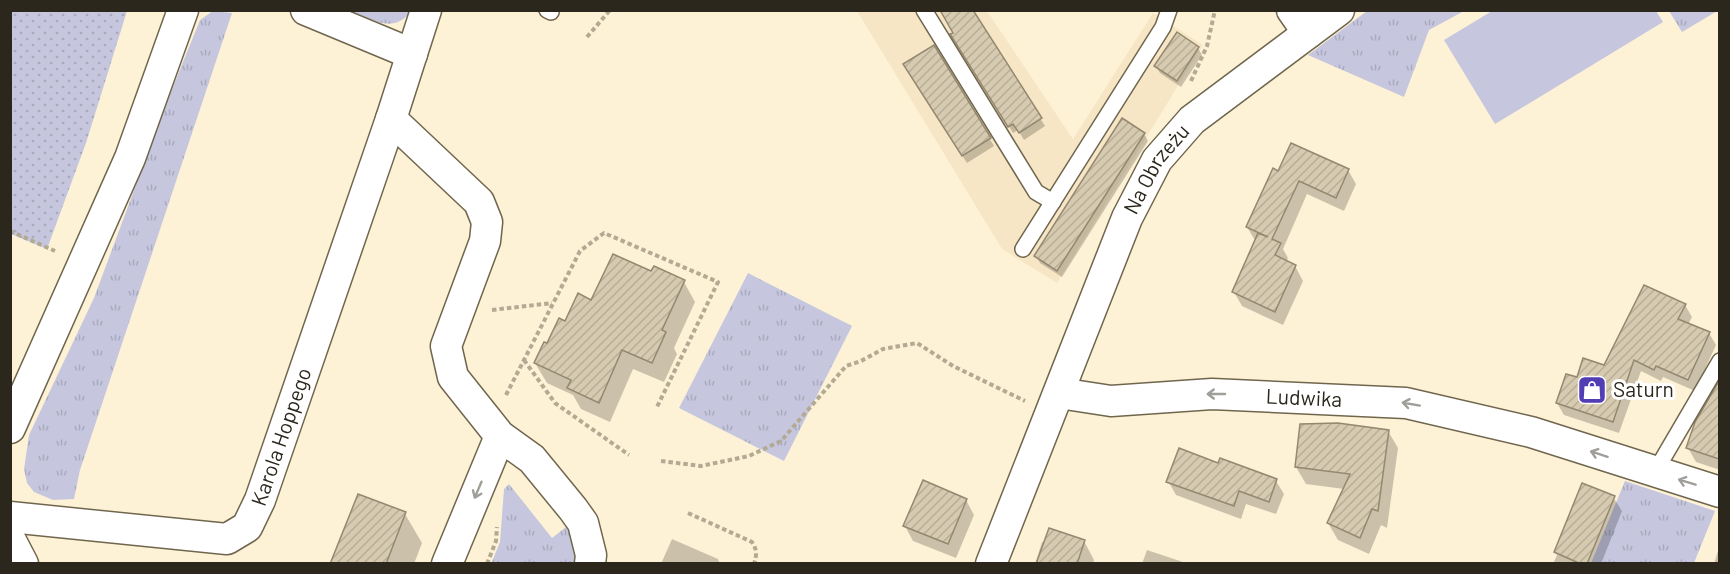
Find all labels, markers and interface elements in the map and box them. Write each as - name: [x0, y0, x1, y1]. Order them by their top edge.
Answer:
- street label: Na Obrzeżu: [1117, 118, 1194, 218]
- street label: Karola Hoppego: [245, 364, 316, 509]
- shop icon: Saturn: [1576, 374, 1608, 406]
- place label: Saturn: [1613, 376, 1674, 401]
- street label: Ludwika: [1265, 383, 1343, 411]
- one-way arrow: [1207, 388, 1227, 400]
- one-way arrow: [1402, 399, 1421, 410]
- one-way arrow: [1590, 448, 1609, 459]
- one-way arrow: [1678, 476, 1697, 487]
- one-way arrow: [471, 481, 482, 499]

